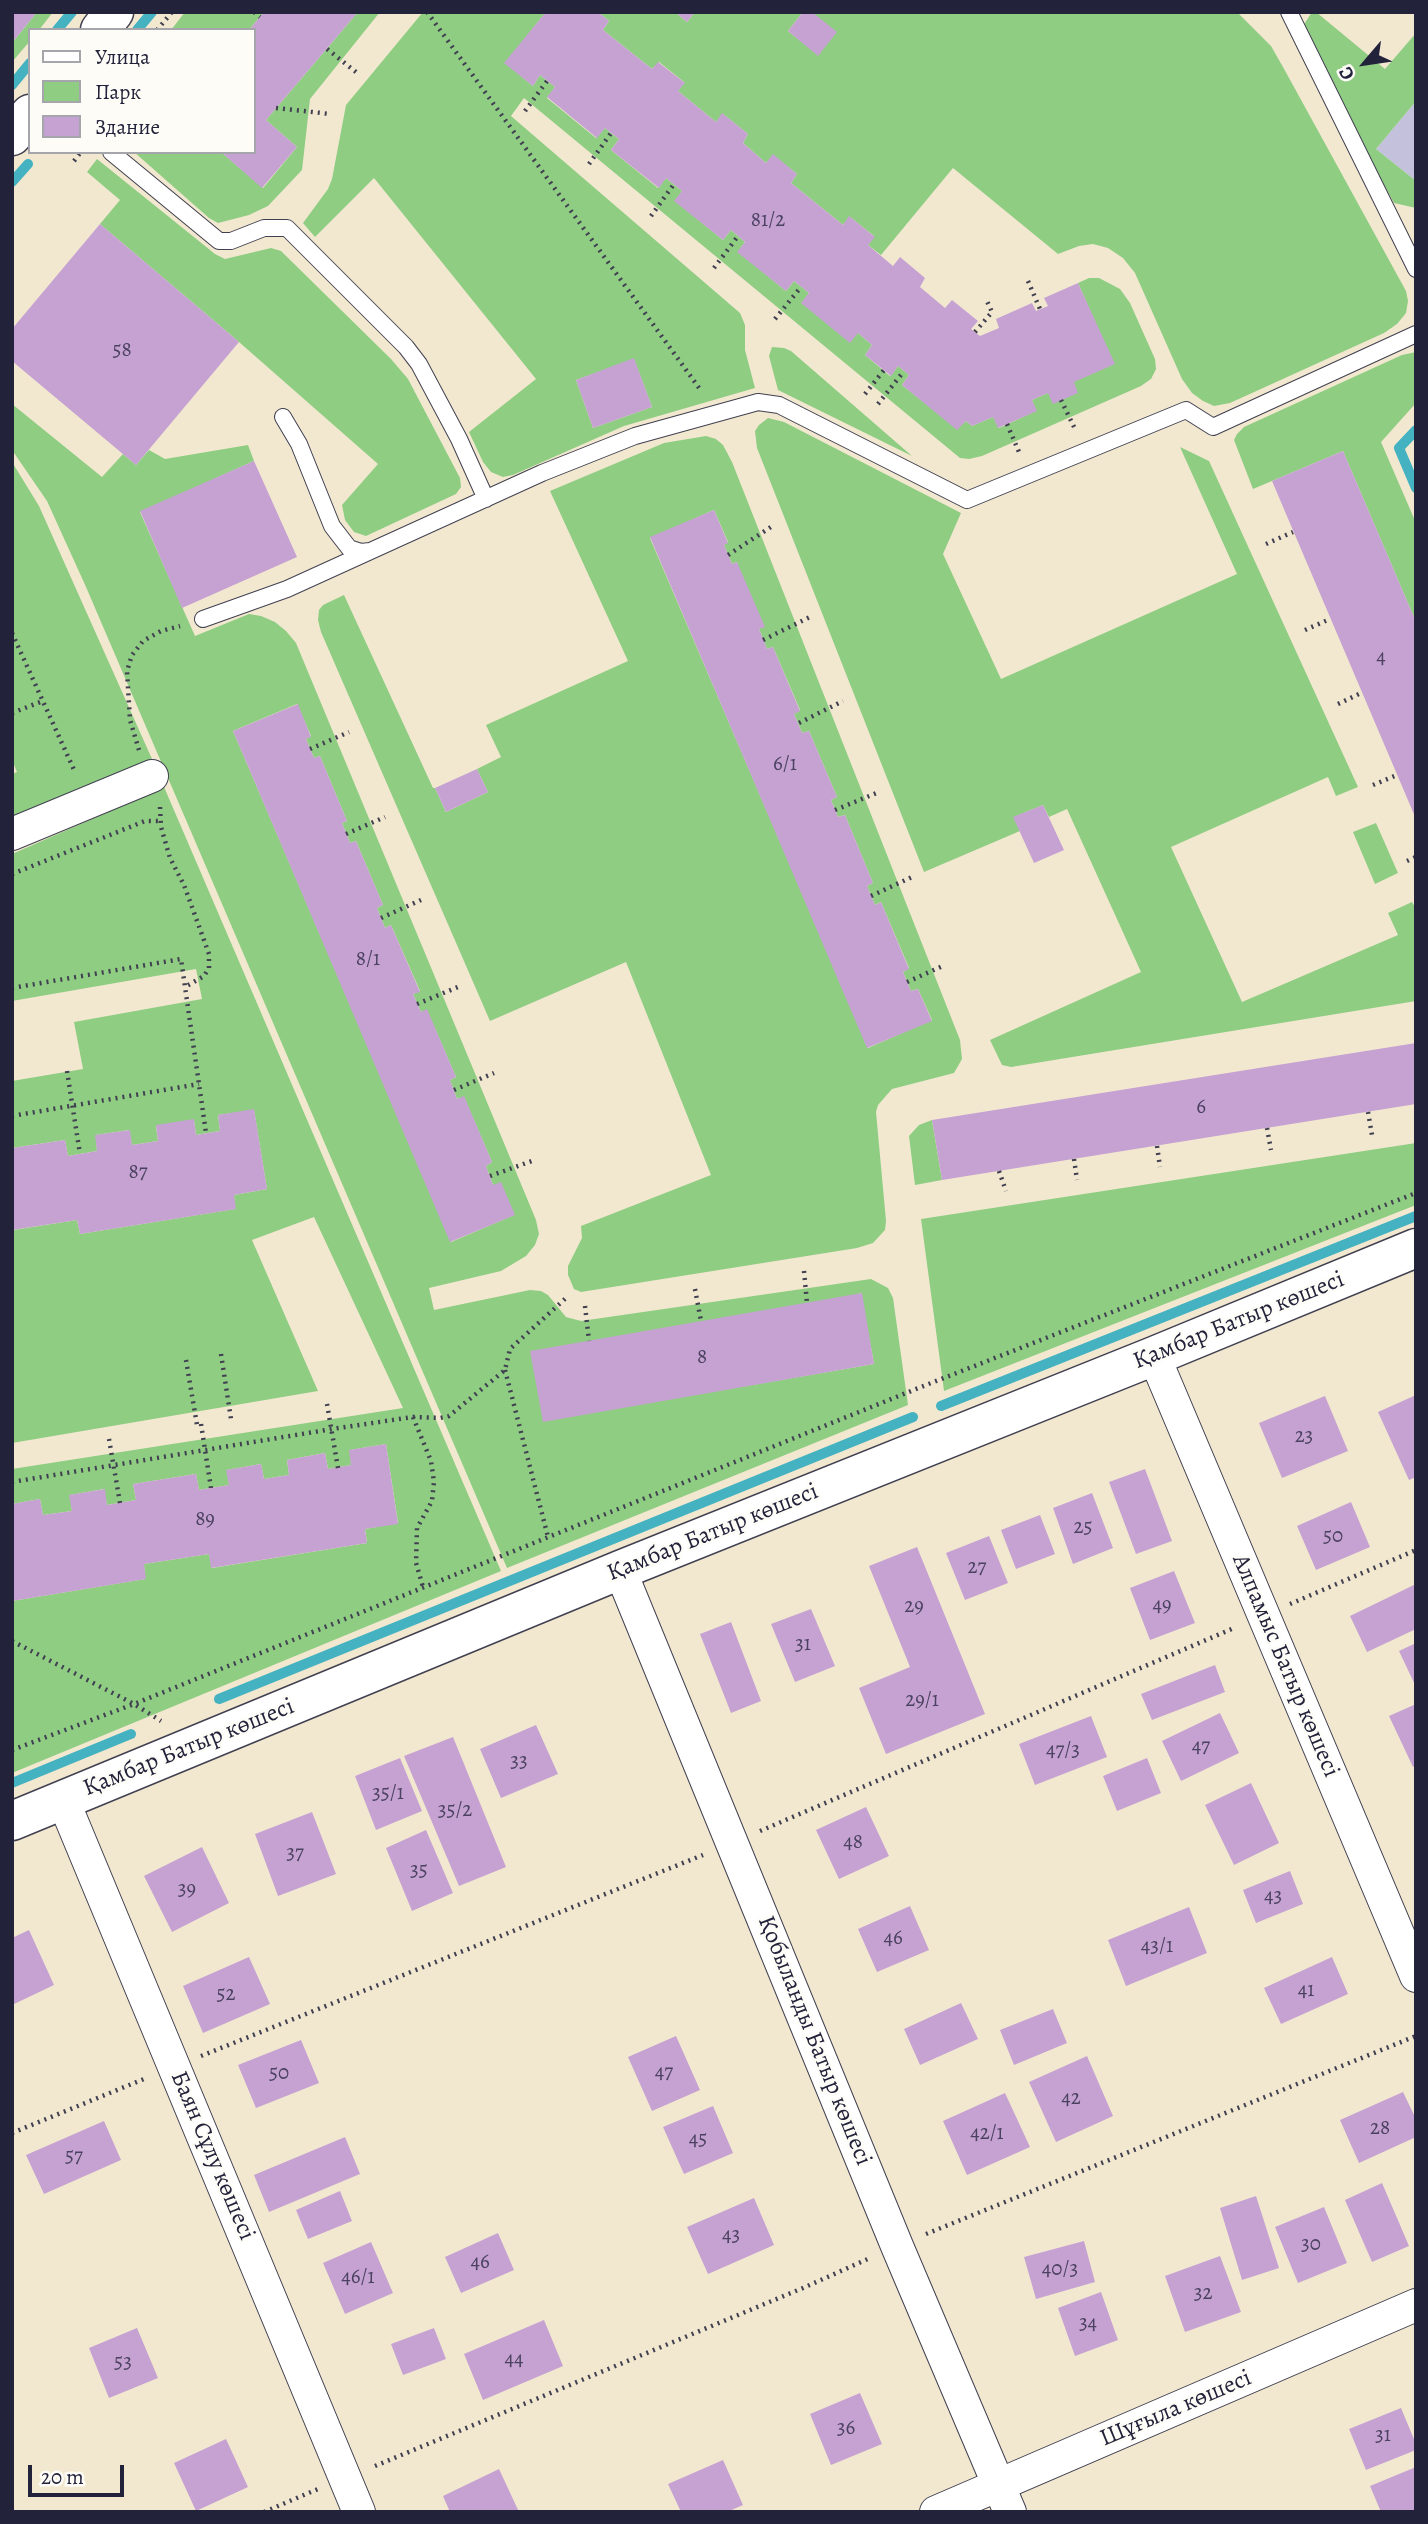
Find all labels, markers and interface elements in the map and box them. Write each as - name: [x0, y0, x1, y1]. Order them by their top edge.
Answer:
- legend: [28, 28, 256, 154]
- north arrow: [1330, 28, 1400, 98]
- text: Улица: [95, 43, 150, 71]
- text: С: [1332, 62, 1361, 85]
- text: Парк: [95, 78, 141, 106]
- text: Здание: [95, 113, 160, 141]
- house number: 81/2: [751, 208, 785, 234]
- house number: 58: [112, 338, 132, 364]
- house number: 4: [1376, 645, 1386, 671]
- house number: 6/1: [773, 752, 797, 778]
- house number: 8/1: [356, 947, 380, 973]
- house number: 6: [1196, 1095, 1206, 1121]
- house number: 87: [128, 1160, 148, 1186]
- street label: Қамбар Батыр көшесі: [1129, 1266, 1349, 1376]
- house number: 8: [697, 1345, 707, 1371]
- house number: 23: [1295, 1424, 1313, 1450]
- street label: Қамбар Батыр көшесі: [603, 1478, 823, 1588]
- house number: 89: [195, 1507, 215, 1533]
- house number: 25: [1073, 1515, 1093, 1541]
- house number: 50: [1323, 1524, 1343, 1550]
- street label: Алпамыс Батыр көшесі: [1225, 1550, 1345, 1782]
- house number: 27: [968, 1555, 986, 1581]
- house number: 49: [1152, 1593, 1172, 1619]
- house number: 29: [904, 1594, 924, 1620]
- house number: 31: [795, 1632, 811, 1658]
- house number: 29/1: [905, 1688, 939, 1714]
- street label: Қамбар Батыр көшесі: [79, 1693, 299, 1803]
- house number: 47: [1192, 1734, 1210, 1760]
- house number: 47/3: [1046, 1738, 1080, 1764]
- house number: 33: [510, 1749, 528, 1775]
- house number: 35/1: [372, 1781, 404, 1807]
- house number: 35/2: [438, 1798, 472, 1824]
- house number: 48: [843, 1830, 863, 1856]
- house number: 37: [286, 1841, 304, 1867]
- house number: 35: [410, 1858, 428, 1884]
- house number: 39: [178, 1877, 196, 1903]
- house number: 43: [1264, 1884, 1282, 1910]
- street label: Қобыланды Батыр көшесі: [751, 1912, 877, 2170]
- house number: 46: [883, 1926, 903, 1952]
- house number: 43/1: [1141, 1934, 1173, 1960]
- house number: 41: [1298, 1978, 1314, 2004]
- house number: 52: [216, 1982, 236, 2008]
- house number: 47: [655, 2060, 673, 2086]
- house number: 50: [269, 2061, 289, 2087]
- street label: Баян Сұлу көшесі: [163, 2067, 261, 2245]
- house number: 42: [1061, 2086, 1081, 2112]
- house number: 28: [1370, 2116, 1390, 2142]
- house number: 42/1: [970, 2121, 1004, 2147]
- house number: 45: [689, 2127, 707, 2153]
- house number: 57: [65, 2144, 83, 2170]
- house number: 43: [722, 2223, 740, 2249]
- house number: 30: [1301, 2232, 1321, 2258]
- house number: 46: [470, 2250, 490, 2276]
- house number: 40/3: [1042, 2257, 1078, 2283]
- house number: 46/1: [341, 2265, 375, 2291]
- house number: 32: [1194, 2281, 1212, 2307]
- house number: 34: [1079, 2311, 1097, 2337]
- house number: 44: [504, 2347, 524, 2373]
- house number: 53: [114, 2350, 132, 2376]
- street label: Шұғыла көшесі: [1096, 2364, 1256, 2454]
- house number: 36: [837, 2416, 855, 2442]
- house number: 31: [1375, 2423, 1391, 2449]
- scale bar: [32, 2450, 128, 2494]
- text: 20 m: [41, 2463, 84, 2491]

